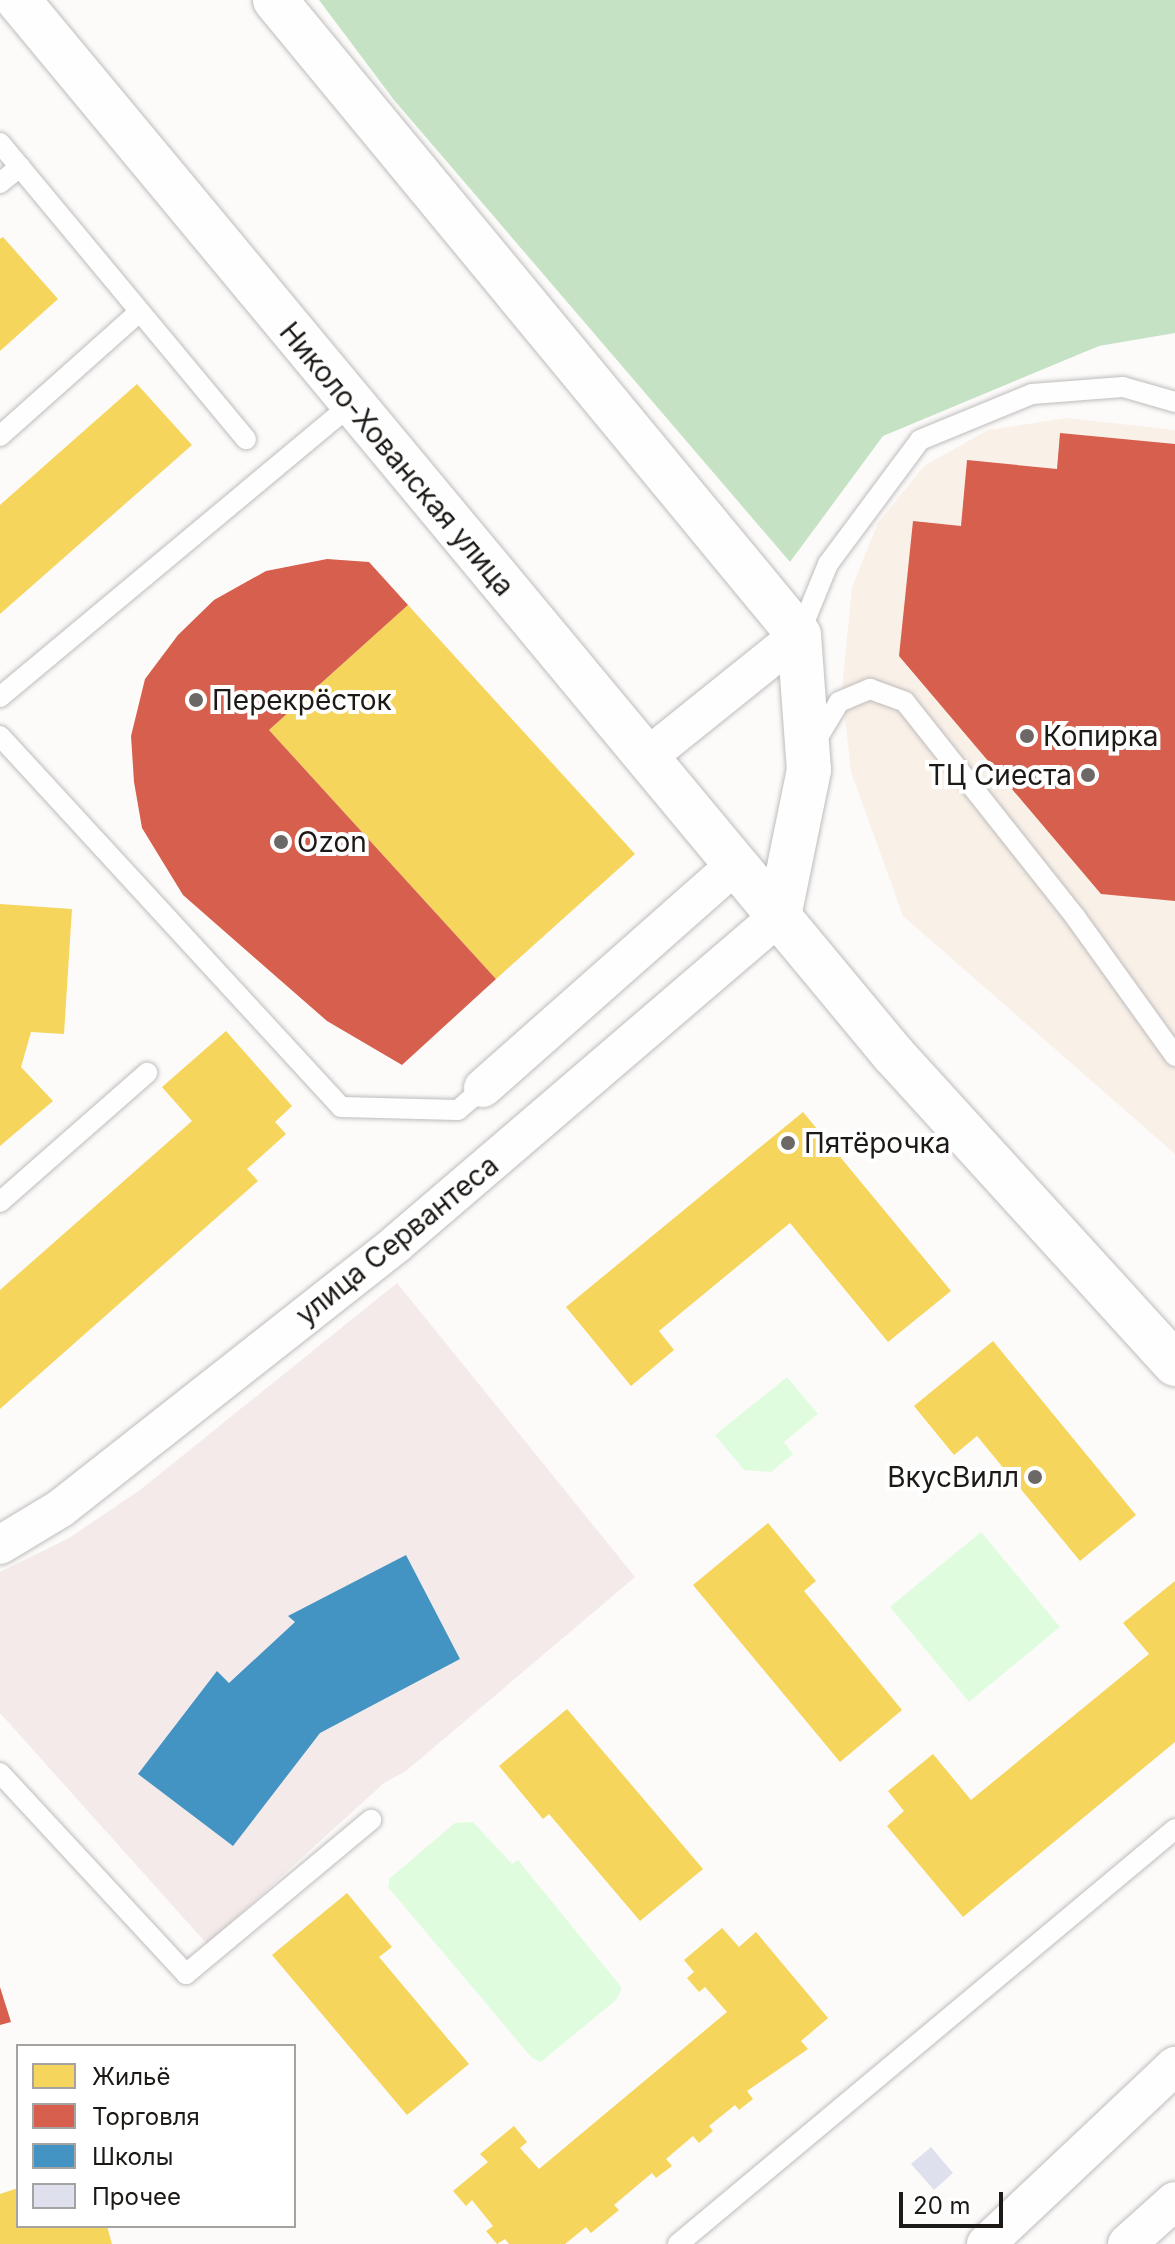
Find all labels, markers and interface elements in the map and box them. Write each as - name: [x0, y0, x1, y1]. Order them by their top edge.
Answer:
- street label: Николо-Хованская улица: [273, 315, 521, 603]
- place label: Перекрёсток: [212, 683, 392, 717]
- marker: Перекрёсток: [187, 691, 205, 709]
- place label: Копирка: [1043, 719, 1159, 753]
- marker: Копирка: [1018, 727, 1036, 745]
- place label: ТЦ Сиеста: [928, 758, 1072, 792]
- marker: ТЦ Сиеста: [1079, 766, 1097, 784]
- place label: Ozon: [297, 825, 367, 859]
- marker: Ozon: [272, 833, 290, 851]
- place label: Пятёрочка: [804, 1126, 951, 1160]
- marker: Пятёрочка: [779, 1134, 797, 1152]
- street label: улица Сервантеса: [289, 1148, 505, 1332]
- place label: ВкусВилл: [887, 1460, 1019, 1494]
- marker: ВкусВилл: [1026, 1468, 1044, 1486]
- legend: [16, 2044, 296, 2228]
- text: Жильё: [92, 2062, 170, 2091]
- text: Торговля: [92, 2102, 200, 2131]
- text: Школы: [92, 2142, 173, 2171]
- scale bar: [903, 2176, 1007, 2226]
- text: Прочее: [92, 2182, 181, 2211]
- text: 20 m: [913, 2191, 971, 2220]

